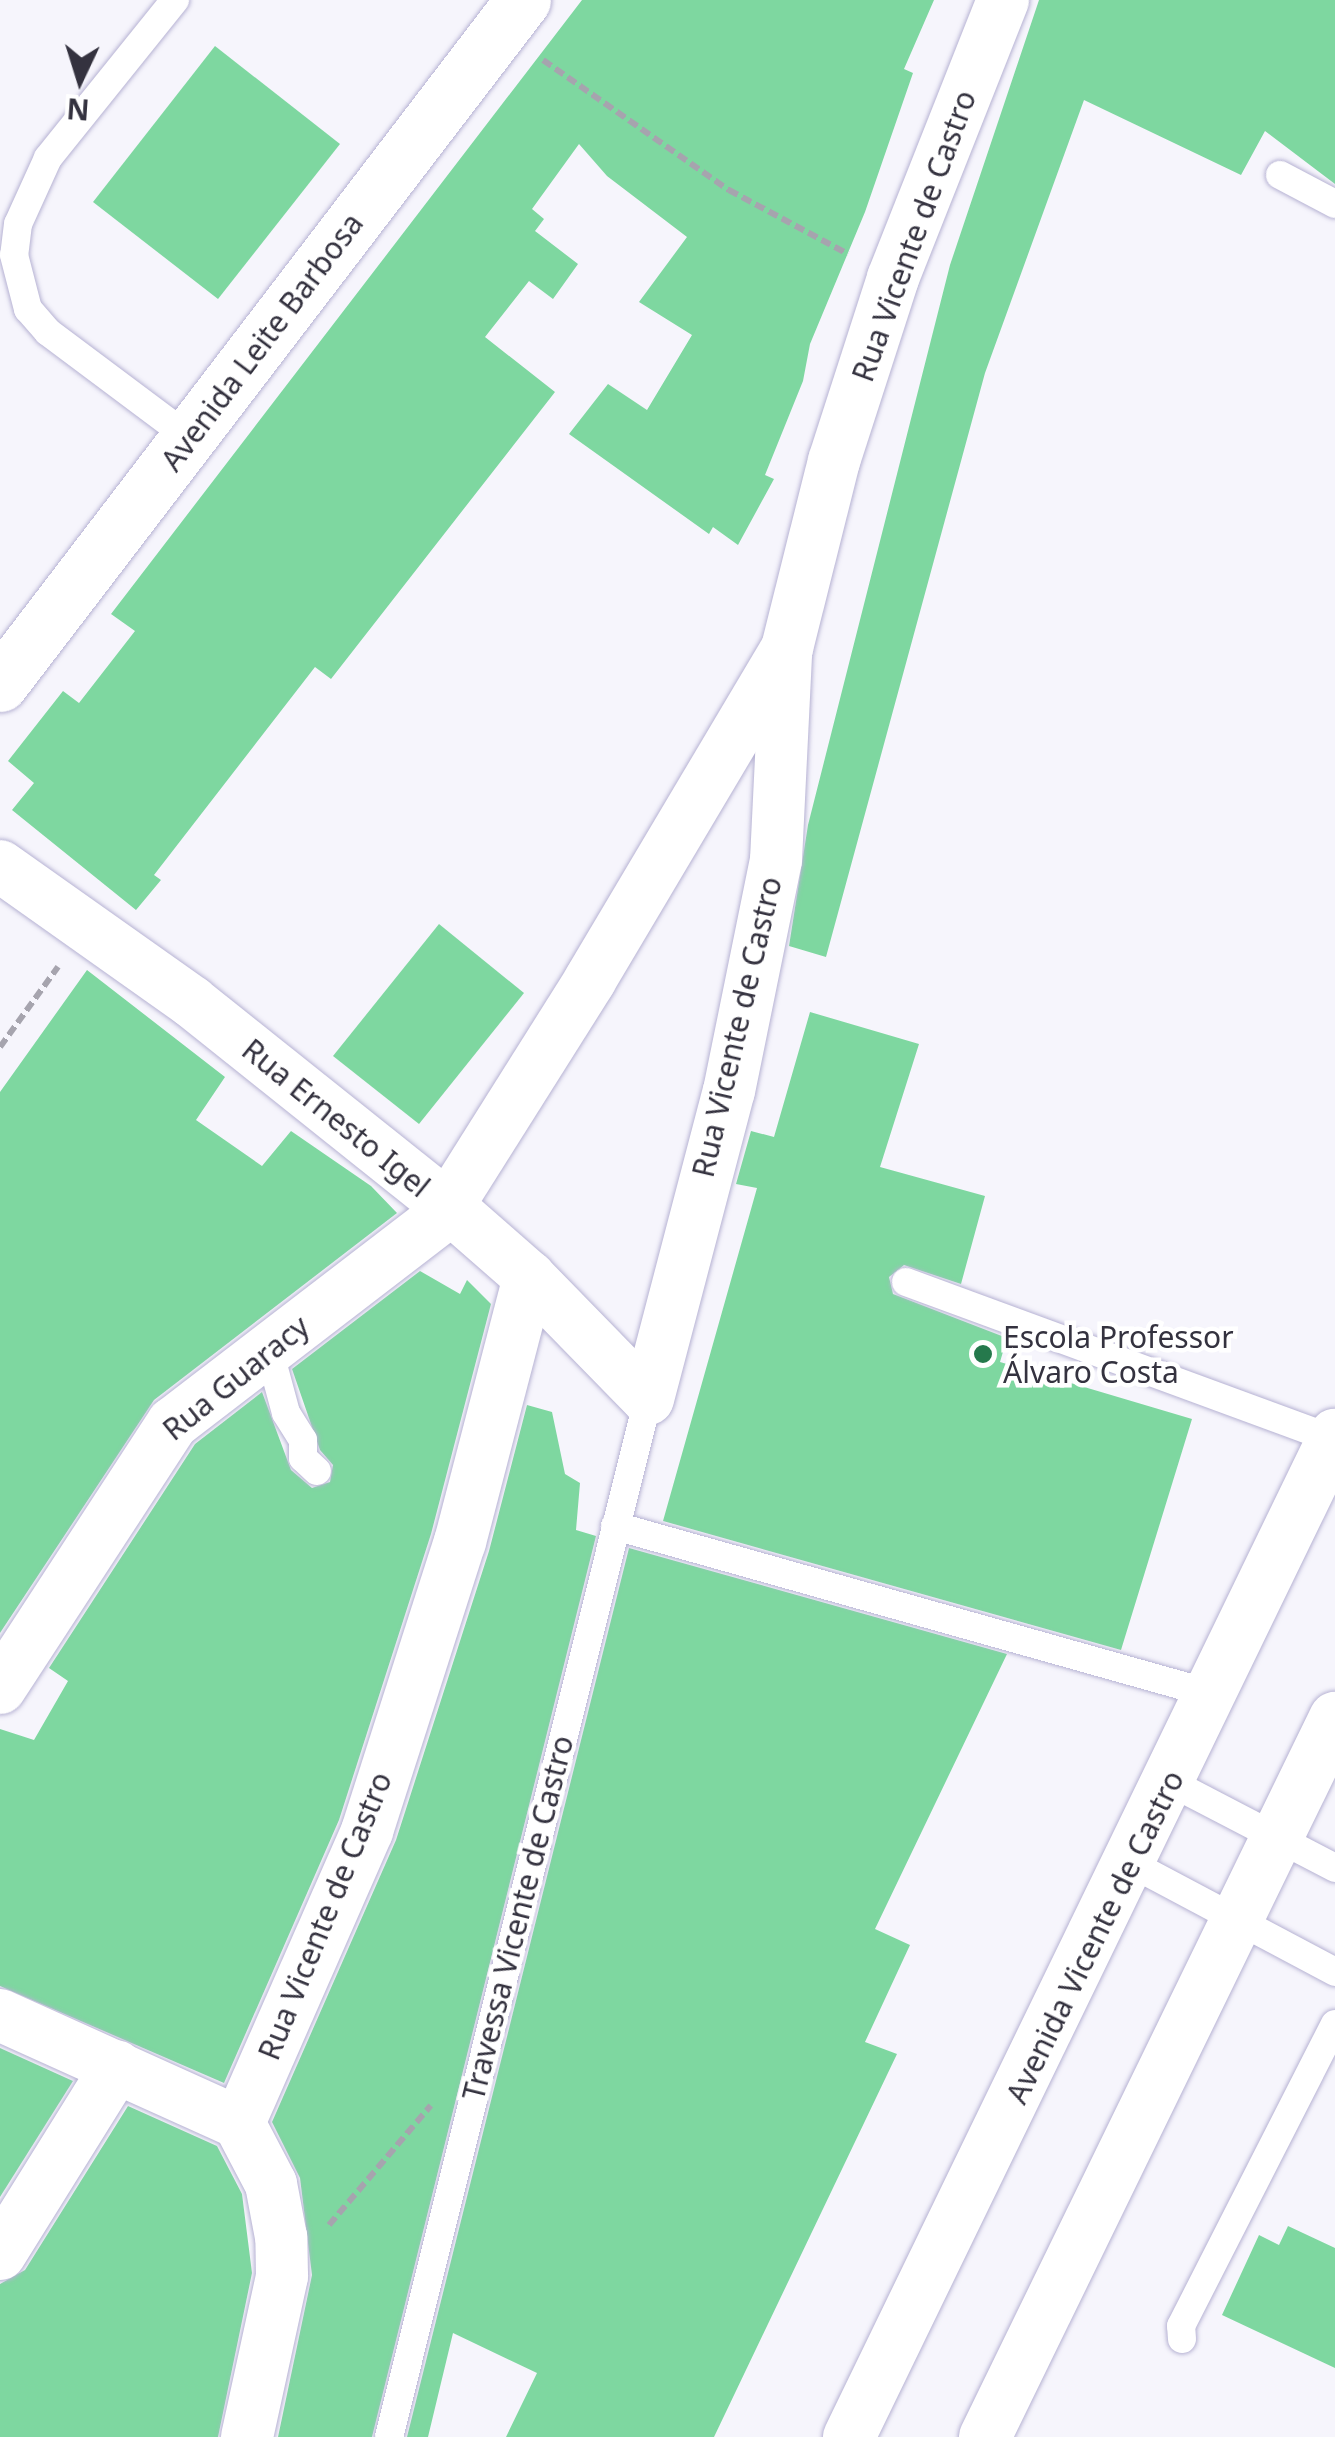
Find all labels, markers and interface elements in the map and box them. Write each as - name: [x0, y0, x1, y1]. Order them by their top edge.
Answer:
- north arrow: [30, 30, 130, 130]
- street label: Rua Vicente de Castro: [845, 86, 983, 386]
- text: N: [65, 90, 91, 130]
- street label: Avenida Leite Barbosa: [153, 206, 371, 478]
- street label: Rua Vicente de Castro: [685, 873, 789, 1181]
- street label: Rua Ernesto Igel: [235, 1031, 437, 1205]
- street label: Rua Guaracy: [156, 1308, 316, 1448]
- place label: Escola Professor Álvaro Costa: [1003, 1319, 1234, 1390]
- marker: Escola Professor Álvaro Costa: [972, 1343, 994, 1365]
- street label: Travessa Vicente de Castro: [455, 1732, 581, 2104]
- street label: Avenida Vicente de Castro: [999, 1765, 1191, 2109]
- street label: Rua Vicente de Castro: [251, 1767, 399, 2065]

